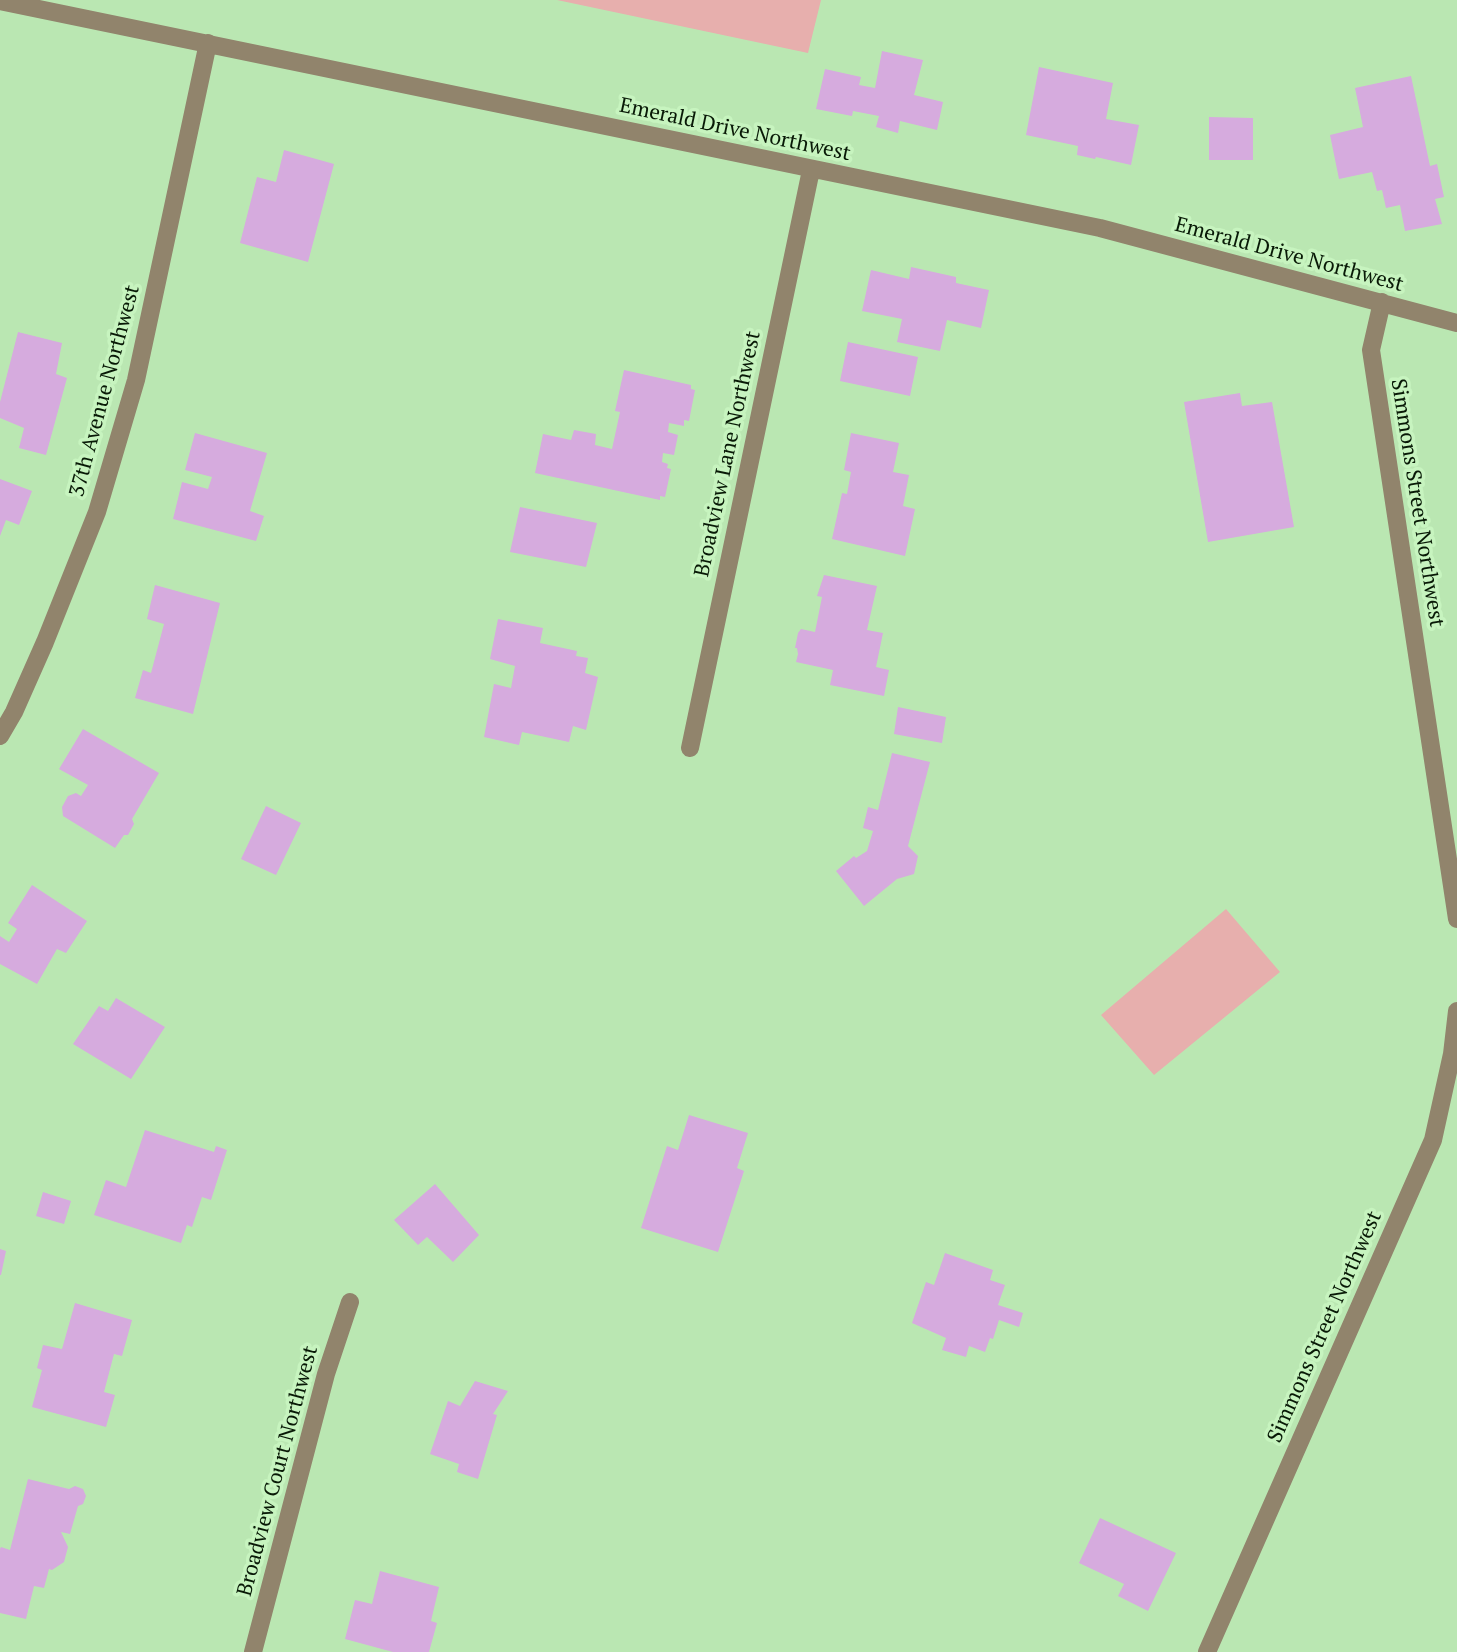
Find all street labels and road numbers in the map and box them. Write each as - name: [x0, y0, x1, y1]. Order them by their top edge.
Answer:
- street label: Emerald Drive Northwest: [617, 93, 853, 167]
- street label: Emerald Drive Northwest: [1172, 212, 1406, 298]
- street label: 37th Avenue Northwest: [65, 282, 145, 500]
- street label: Broadview Lane Northwest: [690, 329, 766, 579]
- street label: Simmons Street Northwest: [1385, 377, 1449, 629]
- street label: Simmons Street Northwest: [1262, 1207, 1388, 1447]
- street label: Broadview Court Northwest: [232, 1343, 324, 1599]

